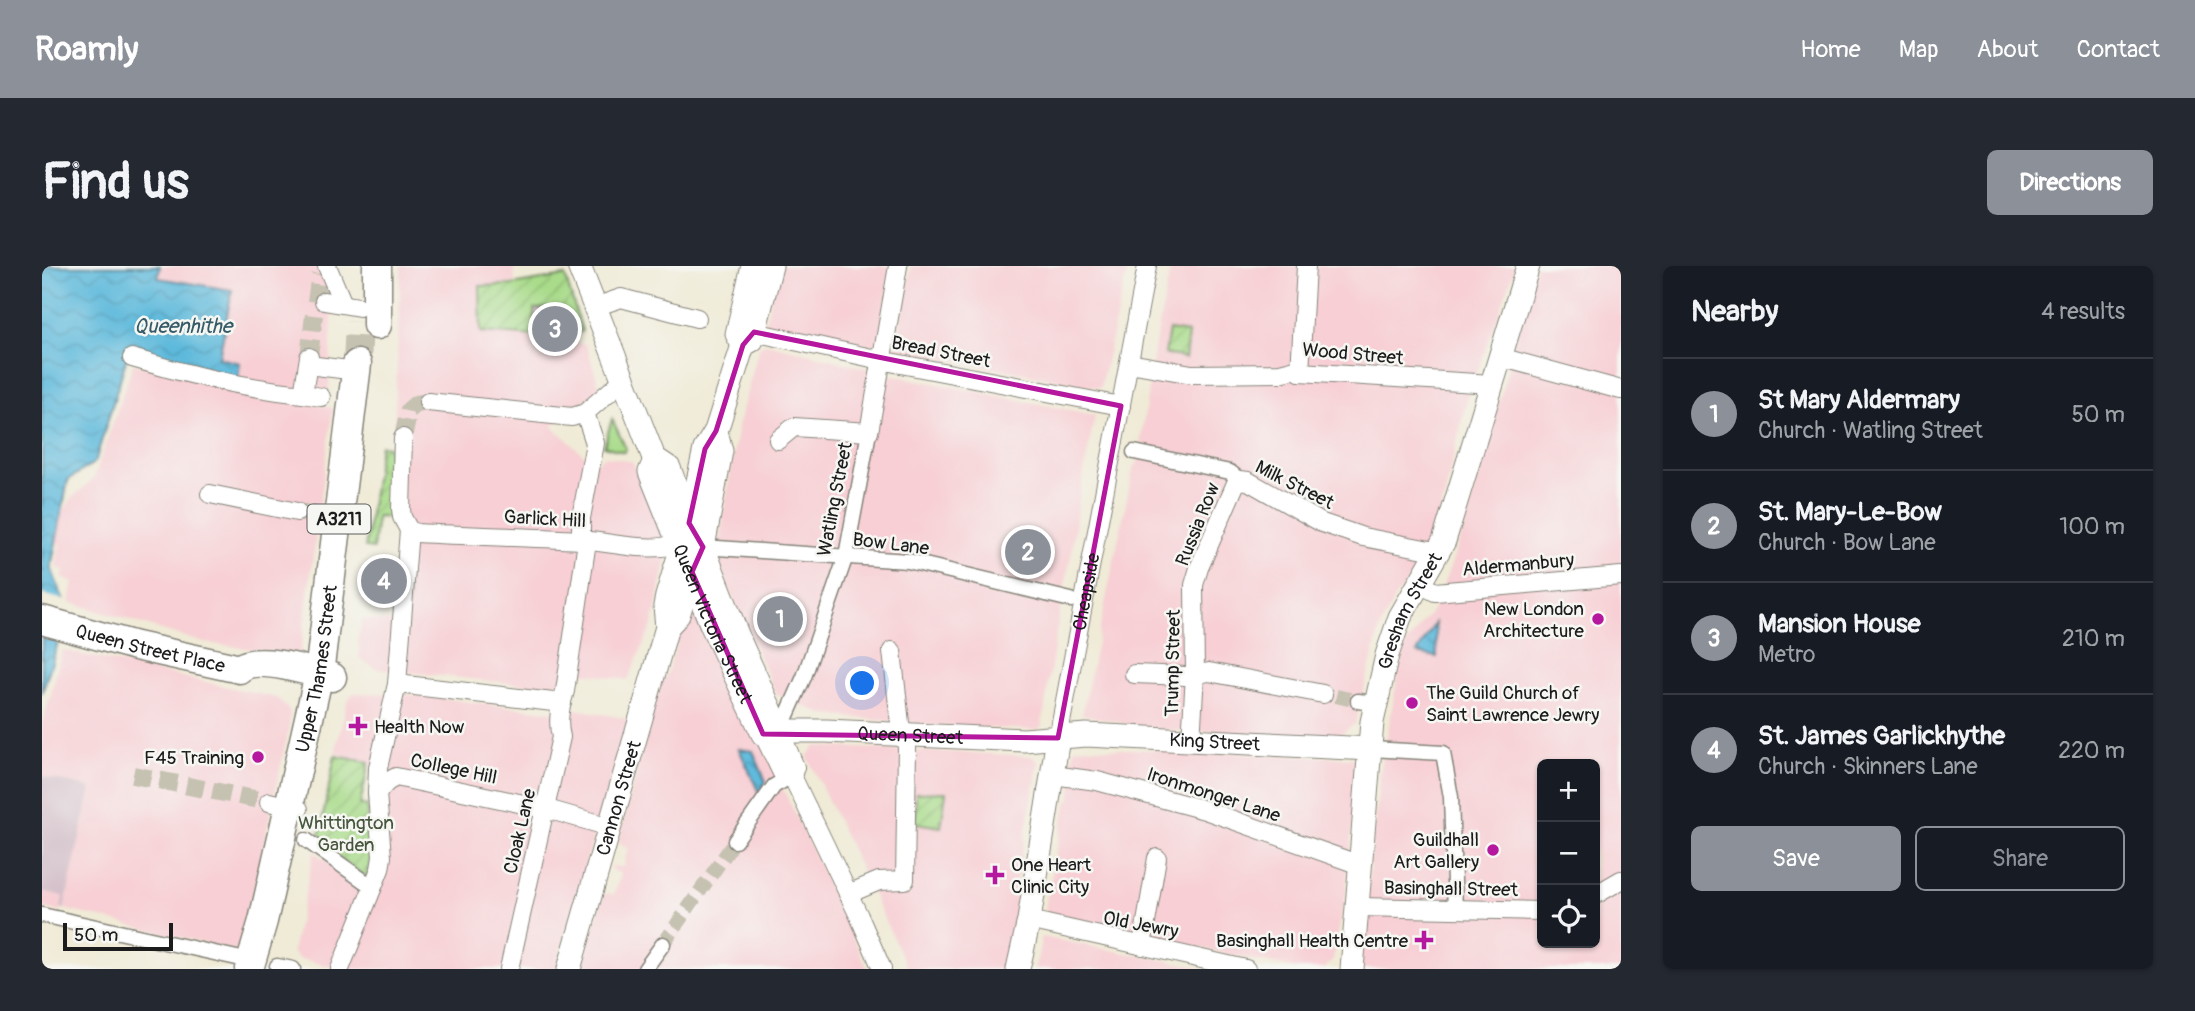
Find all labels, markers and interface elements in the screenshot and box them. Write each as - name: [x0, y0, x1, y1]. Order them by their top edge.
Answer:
- text: Roamly: [35, 29, 138, 70]
- text: Home: [1800, 35, 1861, 64]
- text: Map: [1899, 35, 1939, 64]
- text: About: [1977, 35, 2039, 64]
- text: Contact: [2077, 35, 2160, 64]
- button: Directions: [1987, 150, 2153, 215]
- text: Find us: [42, 152, 189, 213]
- text: Nearby: [1691, 293, 1778, 330]
- text: 4 results: [2041, 297, 2125, 326]
- pin: 3: [532, 303, 578, 355]
- water label: Queenhithe: [134, 313, 235, 340]
- street label: Bread Street: [889, 331, 993, 373]
- street label: Wood Street: [1301, 338, 1405, 370]
- text: St Mary Aldermary: [1758, 384, 1960, 416]
- text: 1: [1710, 400, 1719, 429]
- text: 50 m: [2071, 400, 2125, 429]
- text: Church · Watling Street: [1758, 416, 1983, 445]
- street label: Watling Street: [812, 440, 858, 558]
- street label: Milk Street: [1251, 455, 1338, 515]
- street label: Russia Row: [1170, 479, 1226, 570]
- text: St. Mary-Le-Bow: [1758, 496, 1942, 528]
- road number: A3211: [308, 505, 370, 534]
- street label: Garlick Hill: [503, 505, 587, 533]
- text: 2: [1708, 512, 1720, 541]
- text: 100 m: [2059, 512, 2125, 541]
- pin: 2: [1005, 526, 1051, 578]
- street label: Bow Lane: [851, 527, 931, 561]
- text: Church · Bow Lane: [1758, 528, 1936, 557]
- street label: Queen Victoria Street: [667, 540, 758, 708]
- street label: Gresham Street: [1373, 548, 1448, 672]
- street label: Aldermanbury: [1461, 548, 1575, 582]
- street label: Cheapside: [1068, 550, 1106, 633]
- pin: 4: [361, 555, 407, 607]
- street label: Upper Thames Street: [291, 583, 343, 755]
- pin: 1: [757, 593, 803, 645]
- place label: New London Architecture: [1483, 597, 1585, 643]
- text: Mansion House: [1758, 608, 1920, 640]
- street label: Trump Street: [1160, 609, 1186, 717]
- marker: New London Architecture: [1590, 611, 1606, 627]
- street label: Queen Street Place: [73, 619, 228, 678]
- text: 3: [1708, 624, 1720, 653]
- text: 210 m: [2062, 624, 2125, 653]
- text: Metro: [1758, 640, 1815, 669]
- your location: [845, 666, 879, 700]
- place label: The Guild Church of Saint Lawrence Jewry: [1426, 681, 1599, 727]
- marker: The Guild Church of Saint Lawrence Jewry: [1404, 695, 1420, 711]
- place label: Health Now: [374, 715, 465, 739]
- marker: Health Now: [348, 716, 368, 736]
- text: St. James Garlickhythe: [1758, 720, 2005, 752]
- street label: Queen Street: [857, 721, 964, 750]
- street label: King Street: [1169, 728, 1261, 757]
- text: 4: [1707, 736, 1721, 765]
- text: 220 m: [2058, 736, 2125, 765]
- street label: Cannon Street: [591, 738, 647, 858]
- place label: F45 Training: [144, 746, 244, 770]
- street label: College Hill: [408, 748, 499, 790]
- marker: F45 Training: [250, 749, 266, 765]
- text: Church · Skinners Lane: [1758, 752, 1978, 781]
- map controls: [1537, 759, 1600, 948]
- button: +: [1537, 759, 1600, 822]
- street label: Ironmonger Lane: [1144, 762, 1284, 828]
- street label: Cloak Lane: [499, 786, 542, 876]
- park label: Whittington Garden: [298, 811, 394, 857]
- button: −: [1537, 822, 1600, 885]
- button: Save: [1691, 826, 1901, 891]
- button: Share: [1915, 826, 2125, 891]
- place label: Guildhall Art Gallery: [1393, 828, 1479, 874]
- marker: Guildhall Art Gallery: [1485, 842, 1501, 858]
- place label: One Heart Clinic City: [1011, 853, 1092, 899]
- marker: One Heart Clinic City: [985, 865, 1005, 885]
- street label: Basinghall Street: [1384, 876, 1519, 902]
- button: locate: [1537, 885, 1600, 948]
- street label: Old Jewry: [1101, 906, 1181, 944]
- scale bar: [63, 920, 173, 952]
- text: 50 m: [74, 923, 118, 947]
- place label: Basinghall Health Centre: [1216, 929, 1409, 953]
- marker: Basinghall Health Centre: [1414, 930, 1434, 950]

